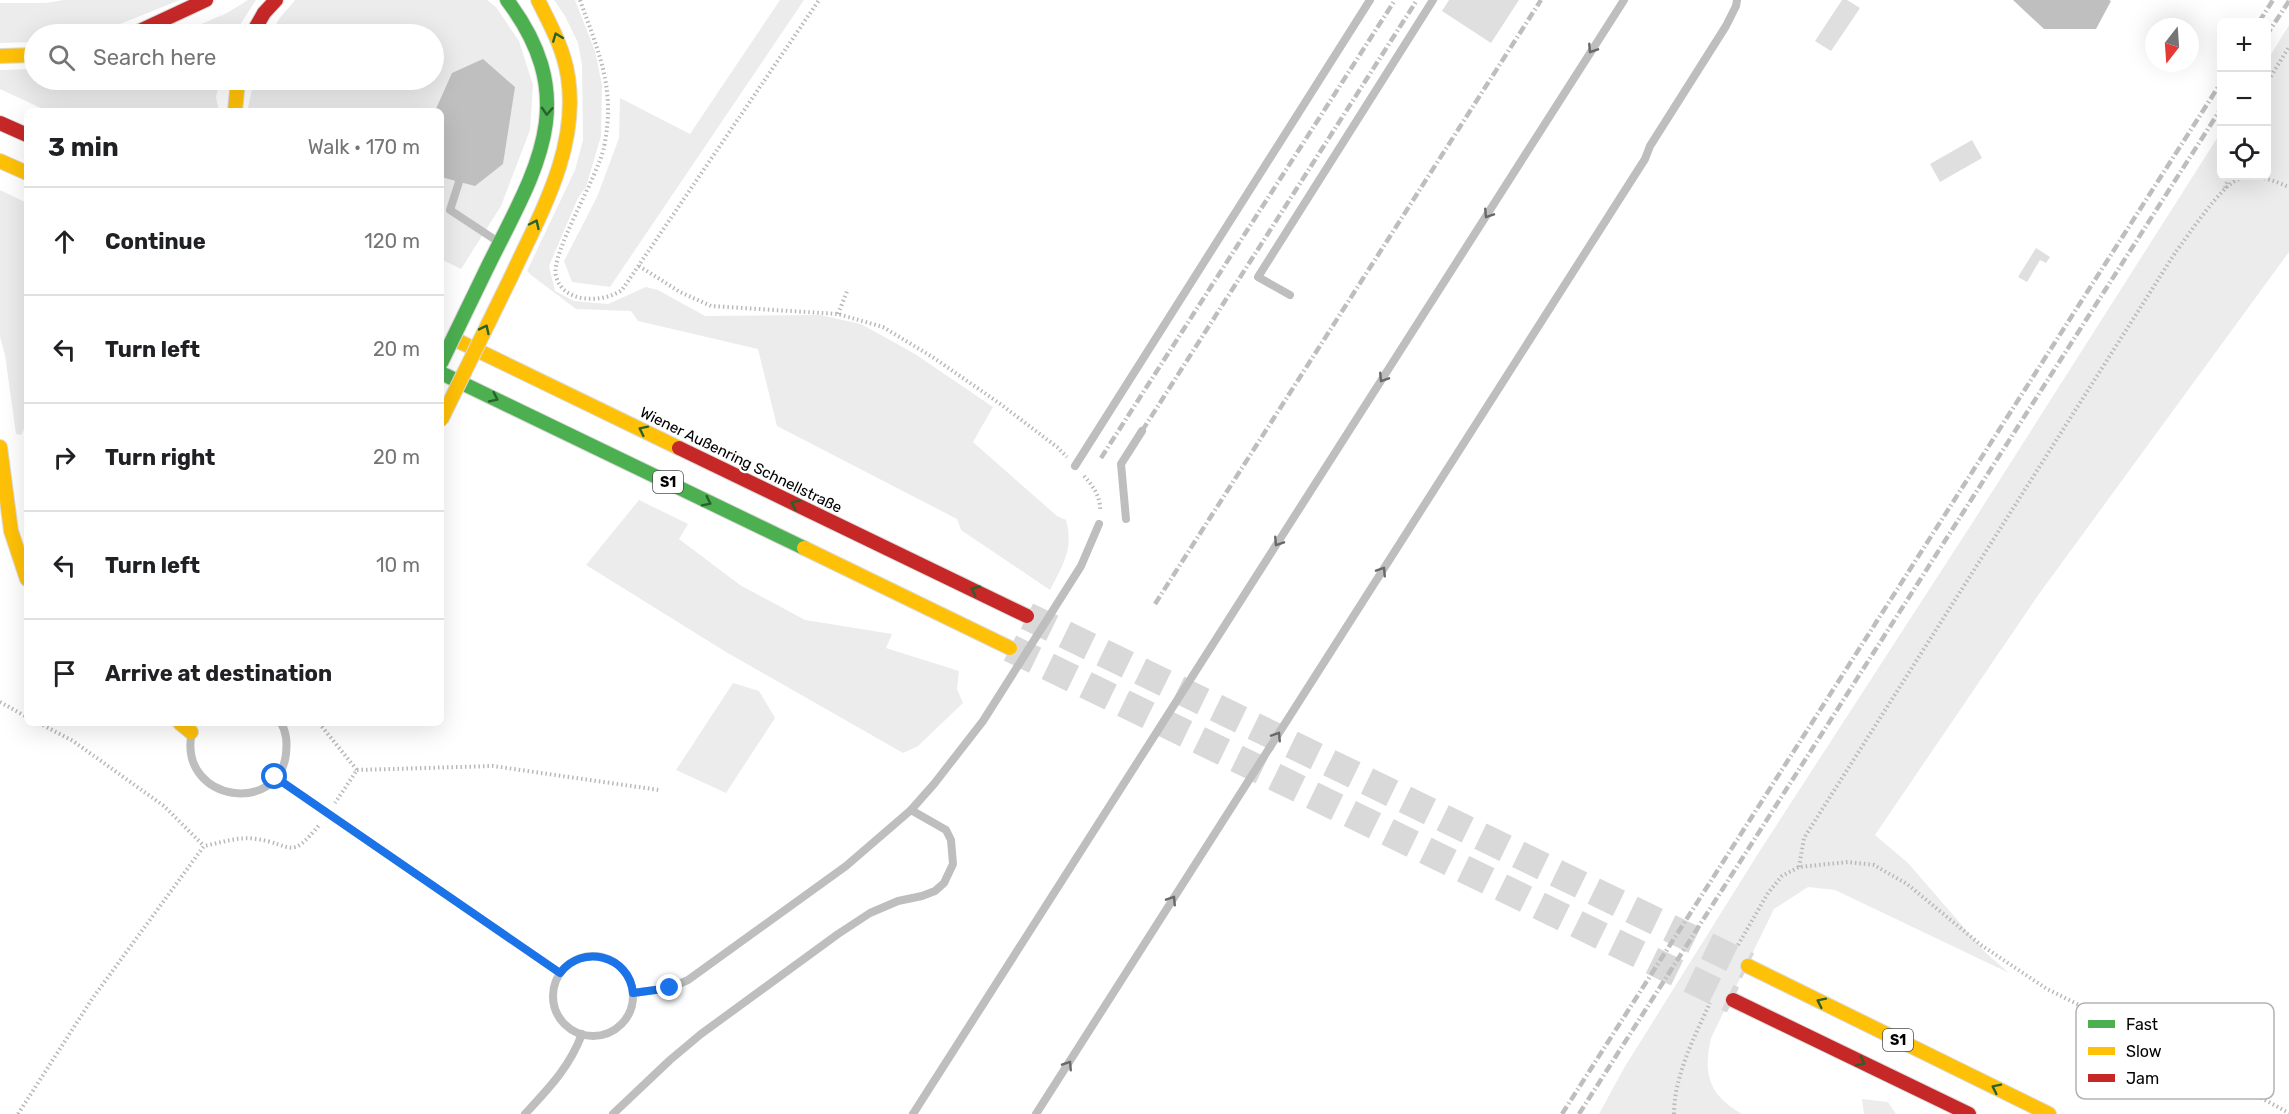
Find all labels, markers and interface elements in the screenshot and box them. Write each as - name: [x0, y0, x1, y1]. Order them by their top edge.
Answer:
- north arrow: [2145, 18, 2199, 72]
- map controls: [2217, 18, 2271, 180]
- button: +: [2217, 18, 2271, 72]
- search box: [24, 24, 444, 90]
- one-way arrow: [552, 32, 564, 43]
- icon: search: [45, 41, 78, 74]
- one-way arrow: [1588, 43, 1600, 53]
- text: Search here: [93, 44, 216, 71]
- button: −: [2217, 72, 2271, 126]
- one-way arrow: [540, 107, 553, 116]
- button: locate: [2217, 126, 2271, 180]
- text: 3 min: [48, 132, 119, 163]
- text: Walk · 170 m: [308, 135, 420, 159]
- one-way arrow: [1484, 207, 1495, 218]
- one-way arrow: [528, 219, 540, 230]
- icon: ahead: [48, 225, 81, 258]
- text: Continue: [105, 228, 206, 255]
- text: 120 m: [364, 229, 420, 253]
- one-way arrow: [478, 325, 490, 336]
- icon: left: [48, 333, 81, 366]
- text: Turn left: [105, 336, 200, 363]
- text: 20 m: [373, 337, 420, 361]
- one-way arrow: [1378, 372, 1390, 382]
- one-way arrow: [487, 391, 498, 403]
- street label: Wiener Außenring Schnellstraße: [637, 403, 845, 517]
- one-way arrow: [638, 426, 649, 438]
- icon: right: [48, 441, 81, 474]
- text: Turn right: [105, 444, 215, 471]
- text: 20 m: [373, 445, 420, 469]
- road number: S1: [653, 471, 683, 493]
- one-way arrow: [701, 494, 712, 506]
- one-way arrow: [790, 499, 801, 511]
- one-way arrow: [1273, 536, 1285, 546]
- icon: left: [48, 549, 81, 582]
- text: Turn left: [105, 552, 200, 579]
- text: 10 m: [376, 553, 420, 577]
- one-way arrow: [1375, 567, 1386, 578]
- one-way arrow: [970, 586, 981, 598]
- icon: arrive: [48, 657, 81, 690]
- text: Arrive at destination: [105, 660, 332, 687]
- one-way arrow: [1270, 732, 1282, 742]
- route start: [261, 763, 287, 789]
- one-way arrow: [1165, 896, 1177, 906]
- route end: [656, 974, 682, 1000]
- one-way arrow: [1817, 998, 1828, 1010]
- legend: [2076, 1003, 2274, 1099]
- text: Fast: [2126, 1015, 2158, 1034]
- road number: S1: [1883, 1029, 1913, 1051]
- text: Slow: [2126, 1042, 2162, 1061]
- one-way arrow: [1855, 1054, 1866, 1066]
- one-way arrow: [1060, 1061, 1072, 1071]
- text: Jam: [2126, 1069, 2159, 1088]
- one-way arrow: [1992, 1084, 2003, 1095]

